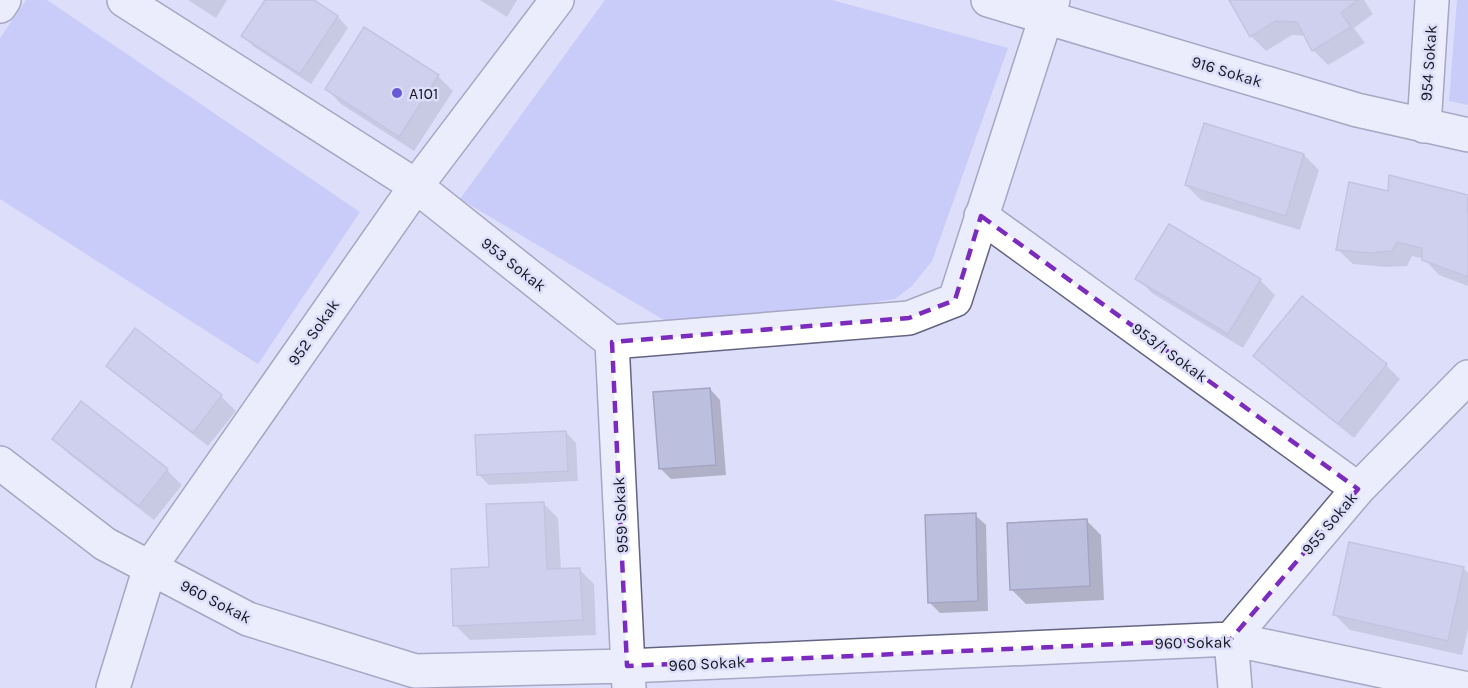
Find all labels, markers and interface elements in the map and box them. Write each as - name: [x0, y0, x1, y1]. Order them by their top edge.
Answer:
- street label: 954 Sokak: [1416, 24, 1441, 102]
- street label: 916 Sokak: [1189, 52, 1264, 91]
- place label: A101: [409, 84, 438, 103]
- marker: A101: [390, 86, 404, 100]
- street label: 953 Sokak: [478, 233, 550, 296]
- street label: 952 Sokak: [284, 295, 343, 369]
- street label: 953/1 Sokak: [1128, 319, 1211, 386]
- street label: 959 Sokak: [609, 476, 632, 554]
- street label: 955 Sokak: [1298, 488, 1361, 559]
- street label: 960 Sokak: [177, 576, 254, 627]
- street label: 960 Sokak: [1154, 632, 1232, 653]
- street label: 960 Sokak: [668, 652, 746, 675]

